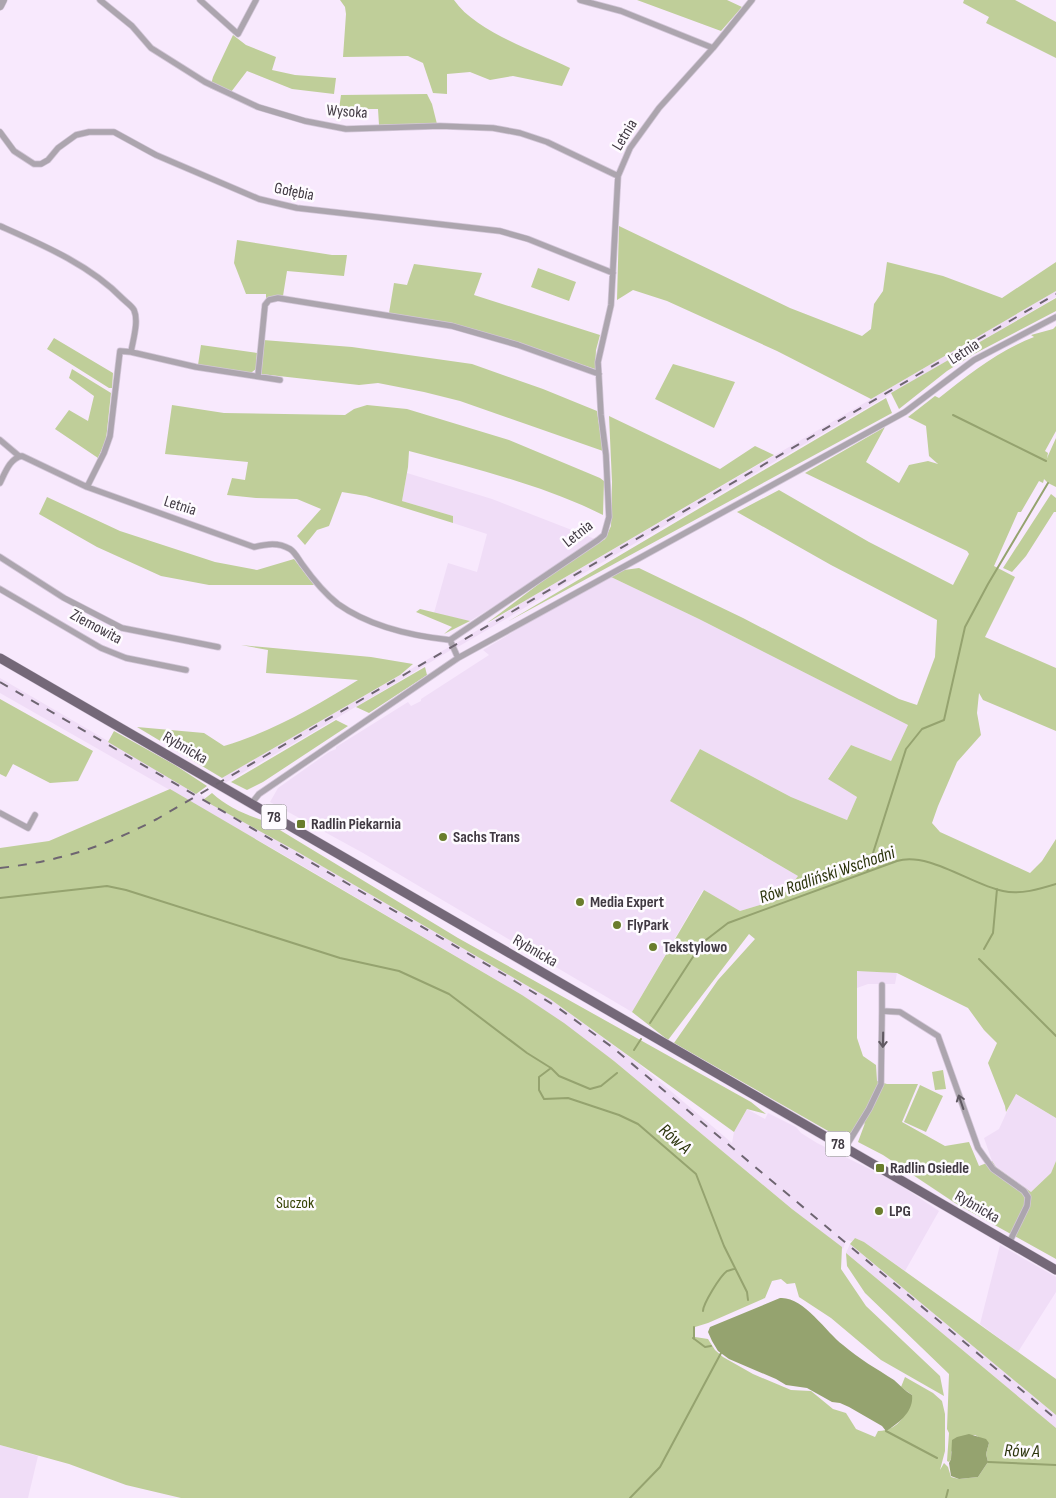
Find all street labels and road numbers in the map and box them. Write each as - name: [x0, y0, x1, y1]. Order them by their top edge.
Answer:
- street label: Wysoka: [326, 101, 368, 123]
- street label: Letnia: [608, 116, 642, 154]
- street label: Gołębia: [273, 179, 315, 205]
- street label: Letnia: [945, 335, 983, 369]
- street label: Letnia: [161, 492, 199, 520]
- street label: Letnia: [559, 516, 597, 552]
- street label: Ziemowita: [67, 606, 125, 648]
- street label: Rybnicka: [159, 728, 211, 768]
- road number: 78: [262, 804, 286, 830]
- street label: Rybnicka: [509, 931, 561, 971]
- road number: 78: [826, 1132, 850, 1156]
- street label: Rybnicka: [951, 1187, 1003, 1227]

